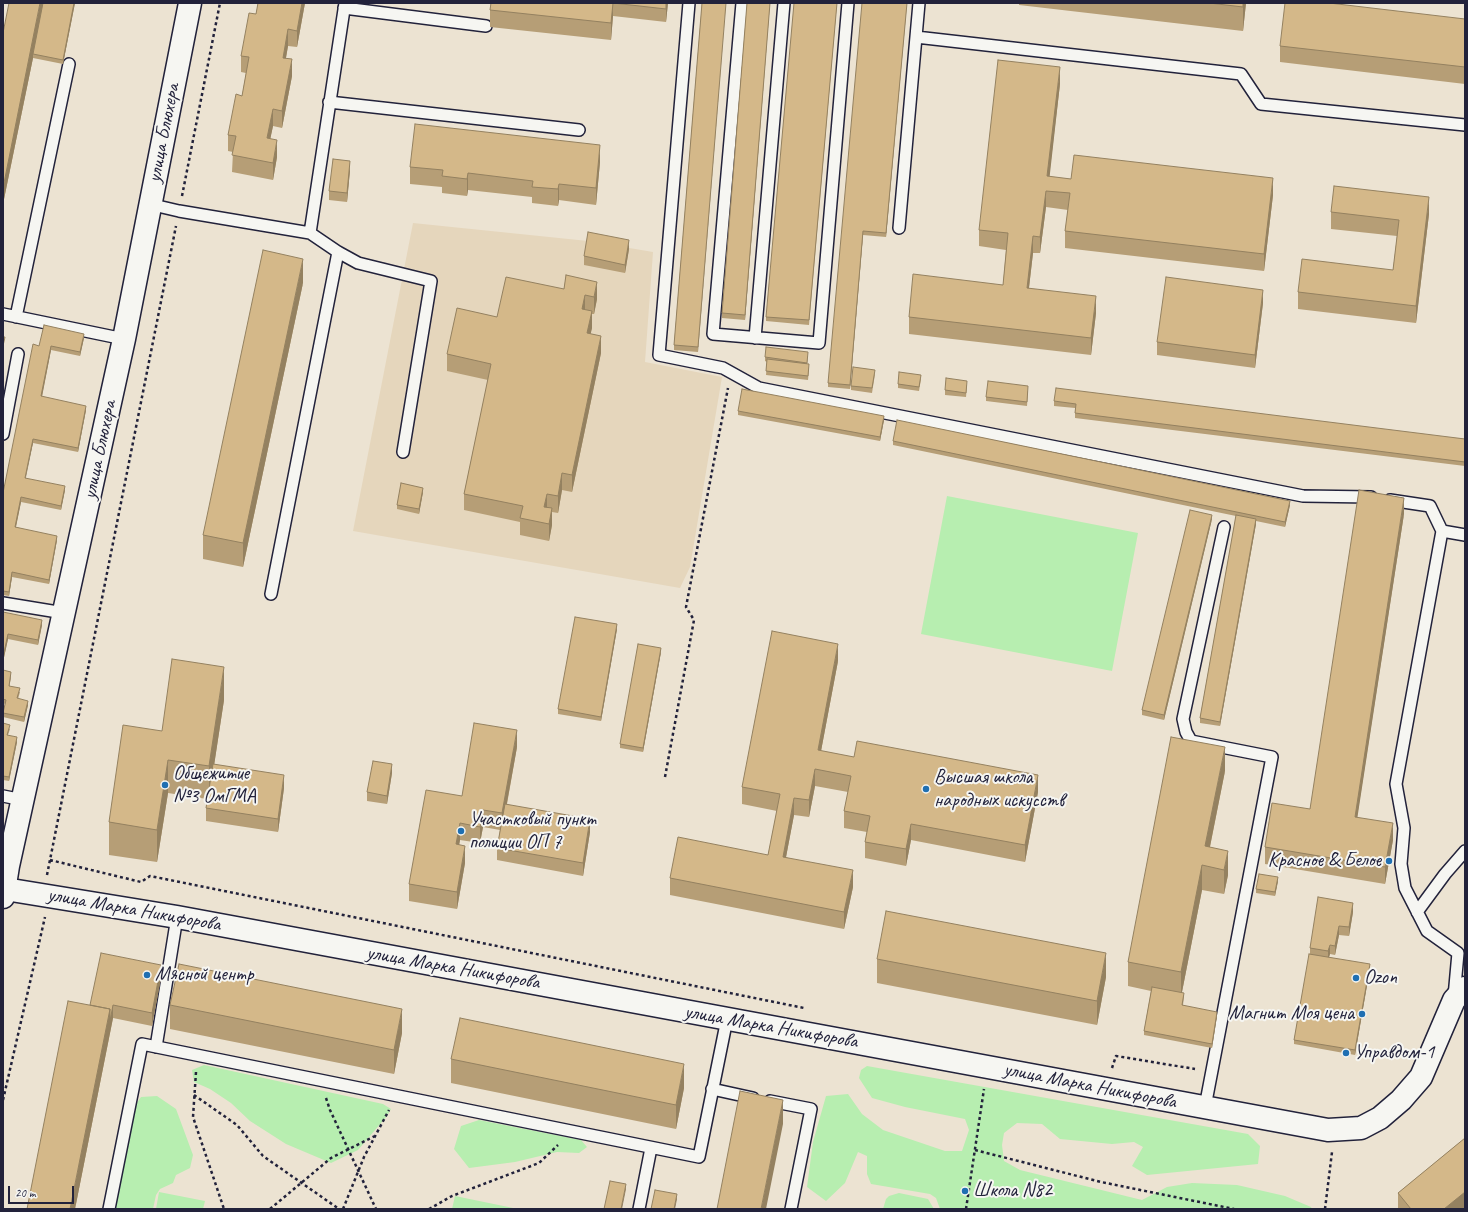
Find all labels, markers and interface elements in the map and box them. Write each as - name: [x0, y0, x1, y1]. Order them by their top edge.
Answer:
- street label: улица Блюхера: [143, 82, 185, 184]
- street label: улица Блюхера: [78, 399, 122, 501]
- place label: Общежитие №3 ОмГМА: [173, 762, 256, 809]
- place label: Высшая школа народных искусств: [934, 766, 1064, 813]
- marker: Общежитие №3 ОмГМА: [160, 780, 170, 790]
- marker: Высшая школа народных искусств: [921, 784, 931, 794]
- place label: Участковый пункт полиции ОП 7: [469, 808, 595, 855]
- marker: Участковый пункт полиции ОП 7: [456, 826, 466, 836]
- place label: Красное & Белое: [1268, 849, 1381, 873]
- marker: Красное & Белое: [1384, 856, 1394, 866]
- street label: улица Марка Никифорова: [46, 883, 222, 937]
- street label: улица Марка Никифорова: [365, 941, 541, 995]
- place label: Мясной центр: [155, 963, 254, 987]
- place label: Ozon: [1364, 966, 1397, 990]
- marker: Мясной центр: [142, 970, 152, 980]
- marker: Ozon: [1351, 973, 1361, 983]
- street label: улица Марка Никифорова: [683, 1000, 859, 1054]
- place label: Магнит Моя цена: [1229, 1002, 1354, 1026]
- marker: Магнит Моя цена: [1357, 1009, 1367, 1019]
- place label: Управдом-1: [1354, 1041, 1435, 1065]
- marker: Управдом-1: [1341, 1048, 1351, 1058]
- street label: улица Марка Никифорова: [1002, 1058, 1178, 1114]
- scale bar: [10, 1178, 76, 1204]
- place label: Школа N82: [973, 1179, 1052, 1203]
- text: 20 m: [15, 1185, 35, 1201]
- marker: Школа N82: [960, 1186, 970, 1196]

